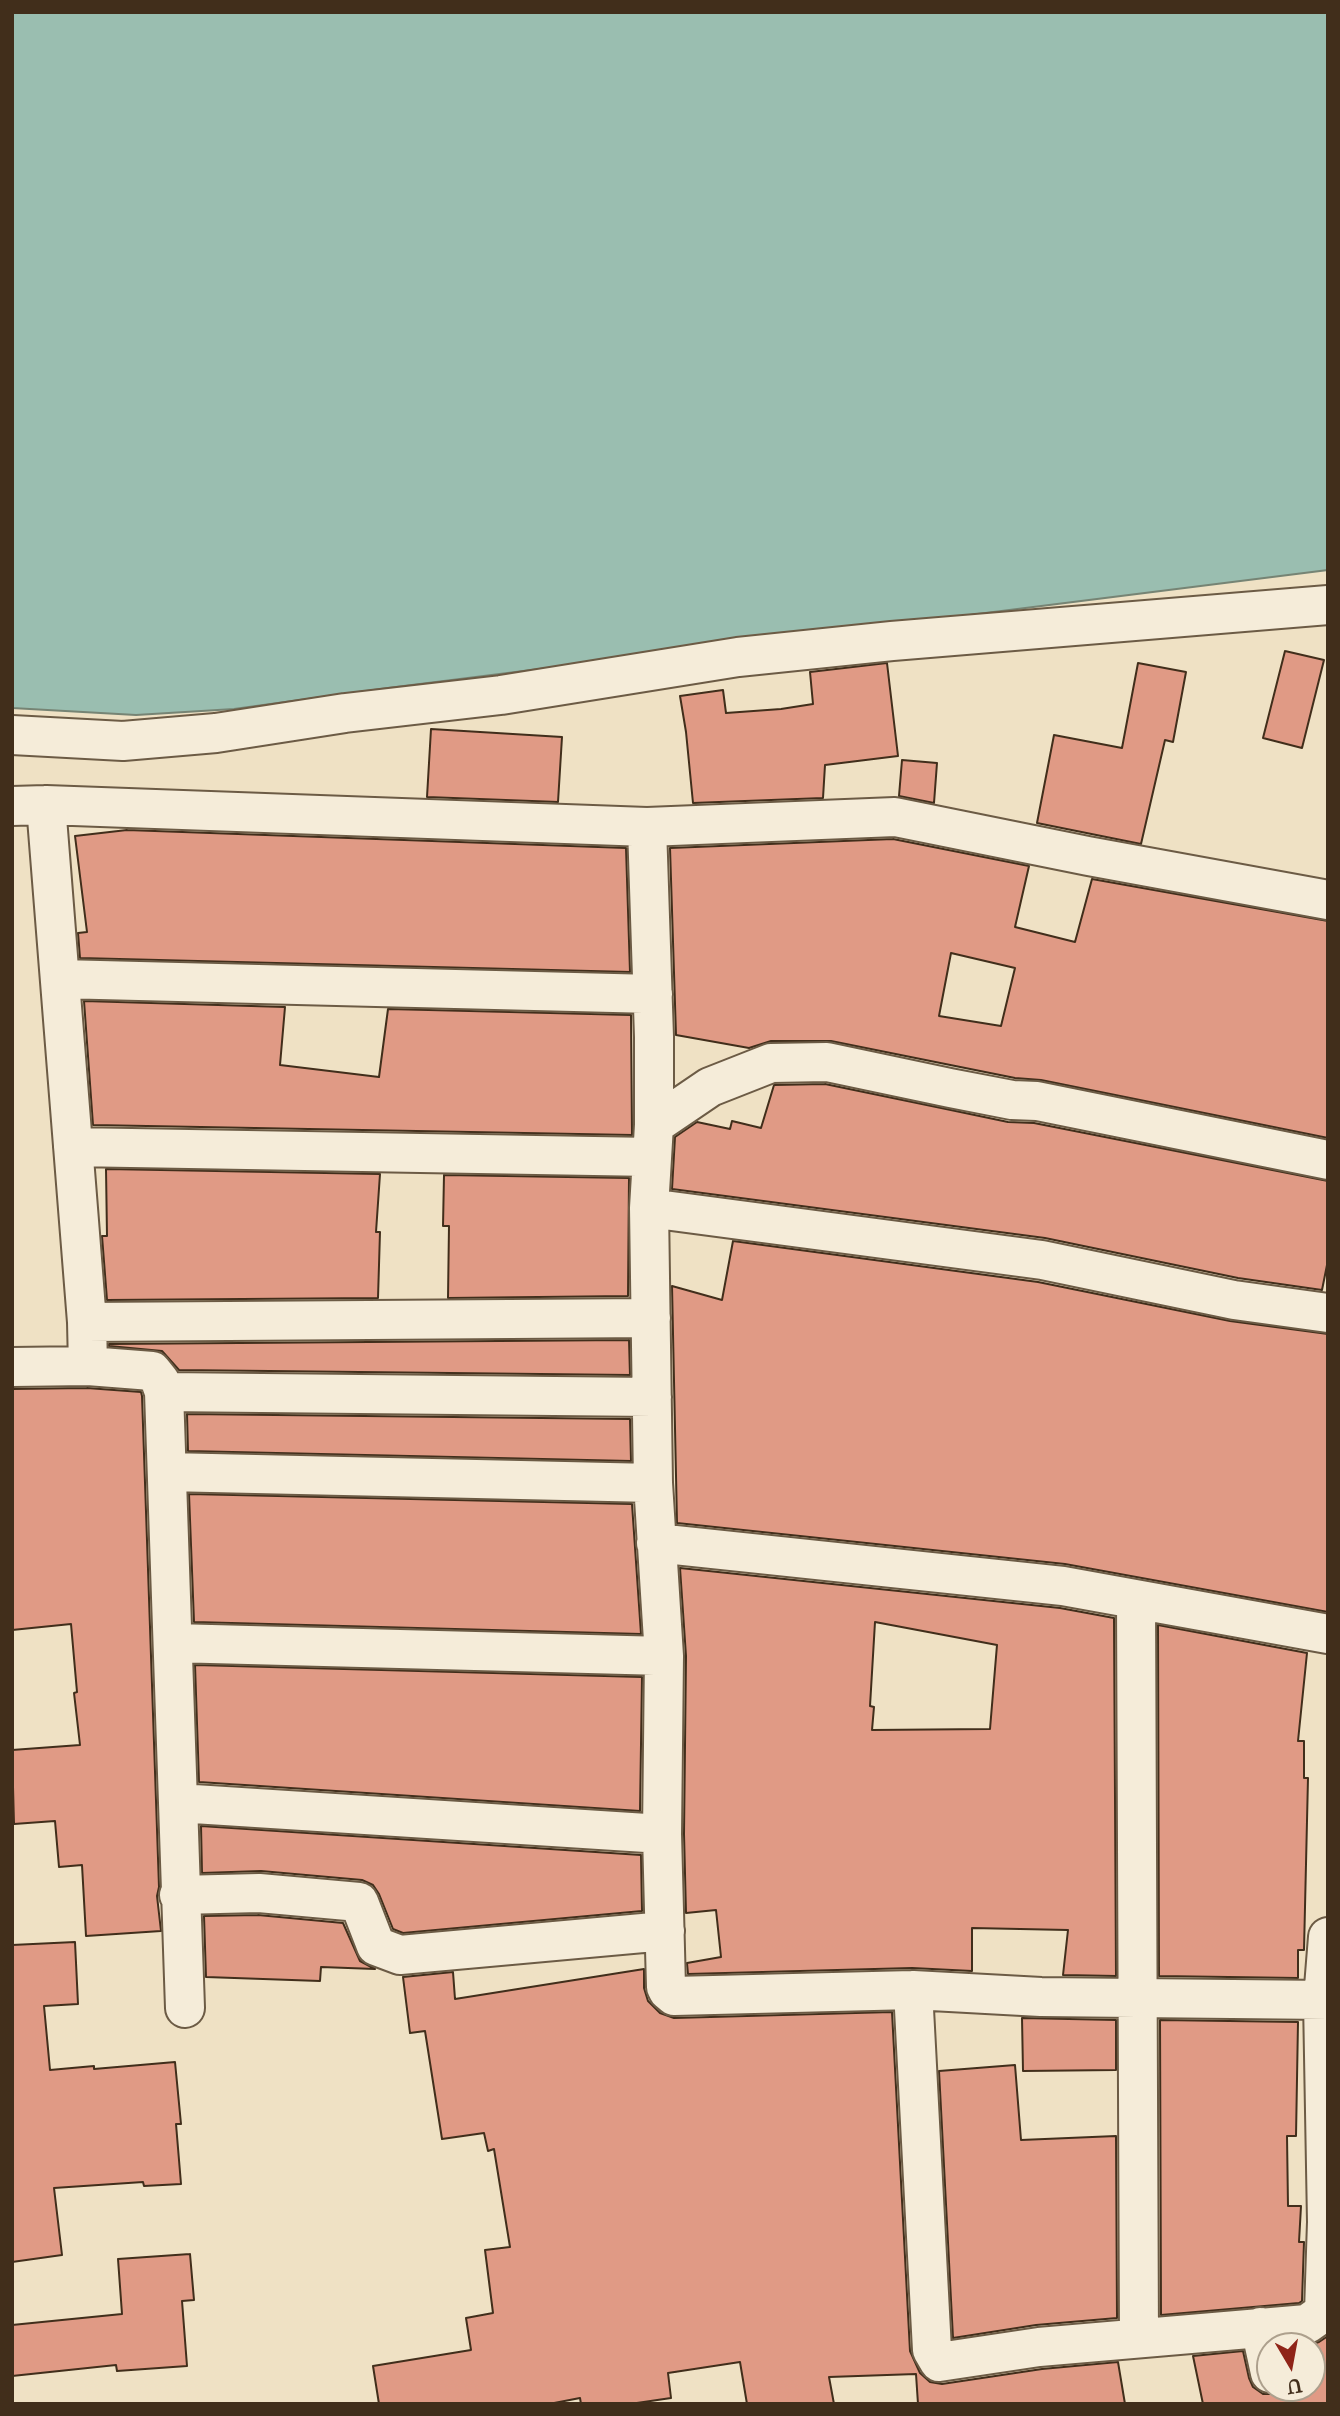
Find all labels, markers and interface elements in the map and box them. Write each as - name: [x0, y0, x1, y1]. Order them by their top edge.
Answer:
- north arrow: [1256, 2332, 1326, 2402]
- text: U: [1285, 2374, 1304, 2399]

